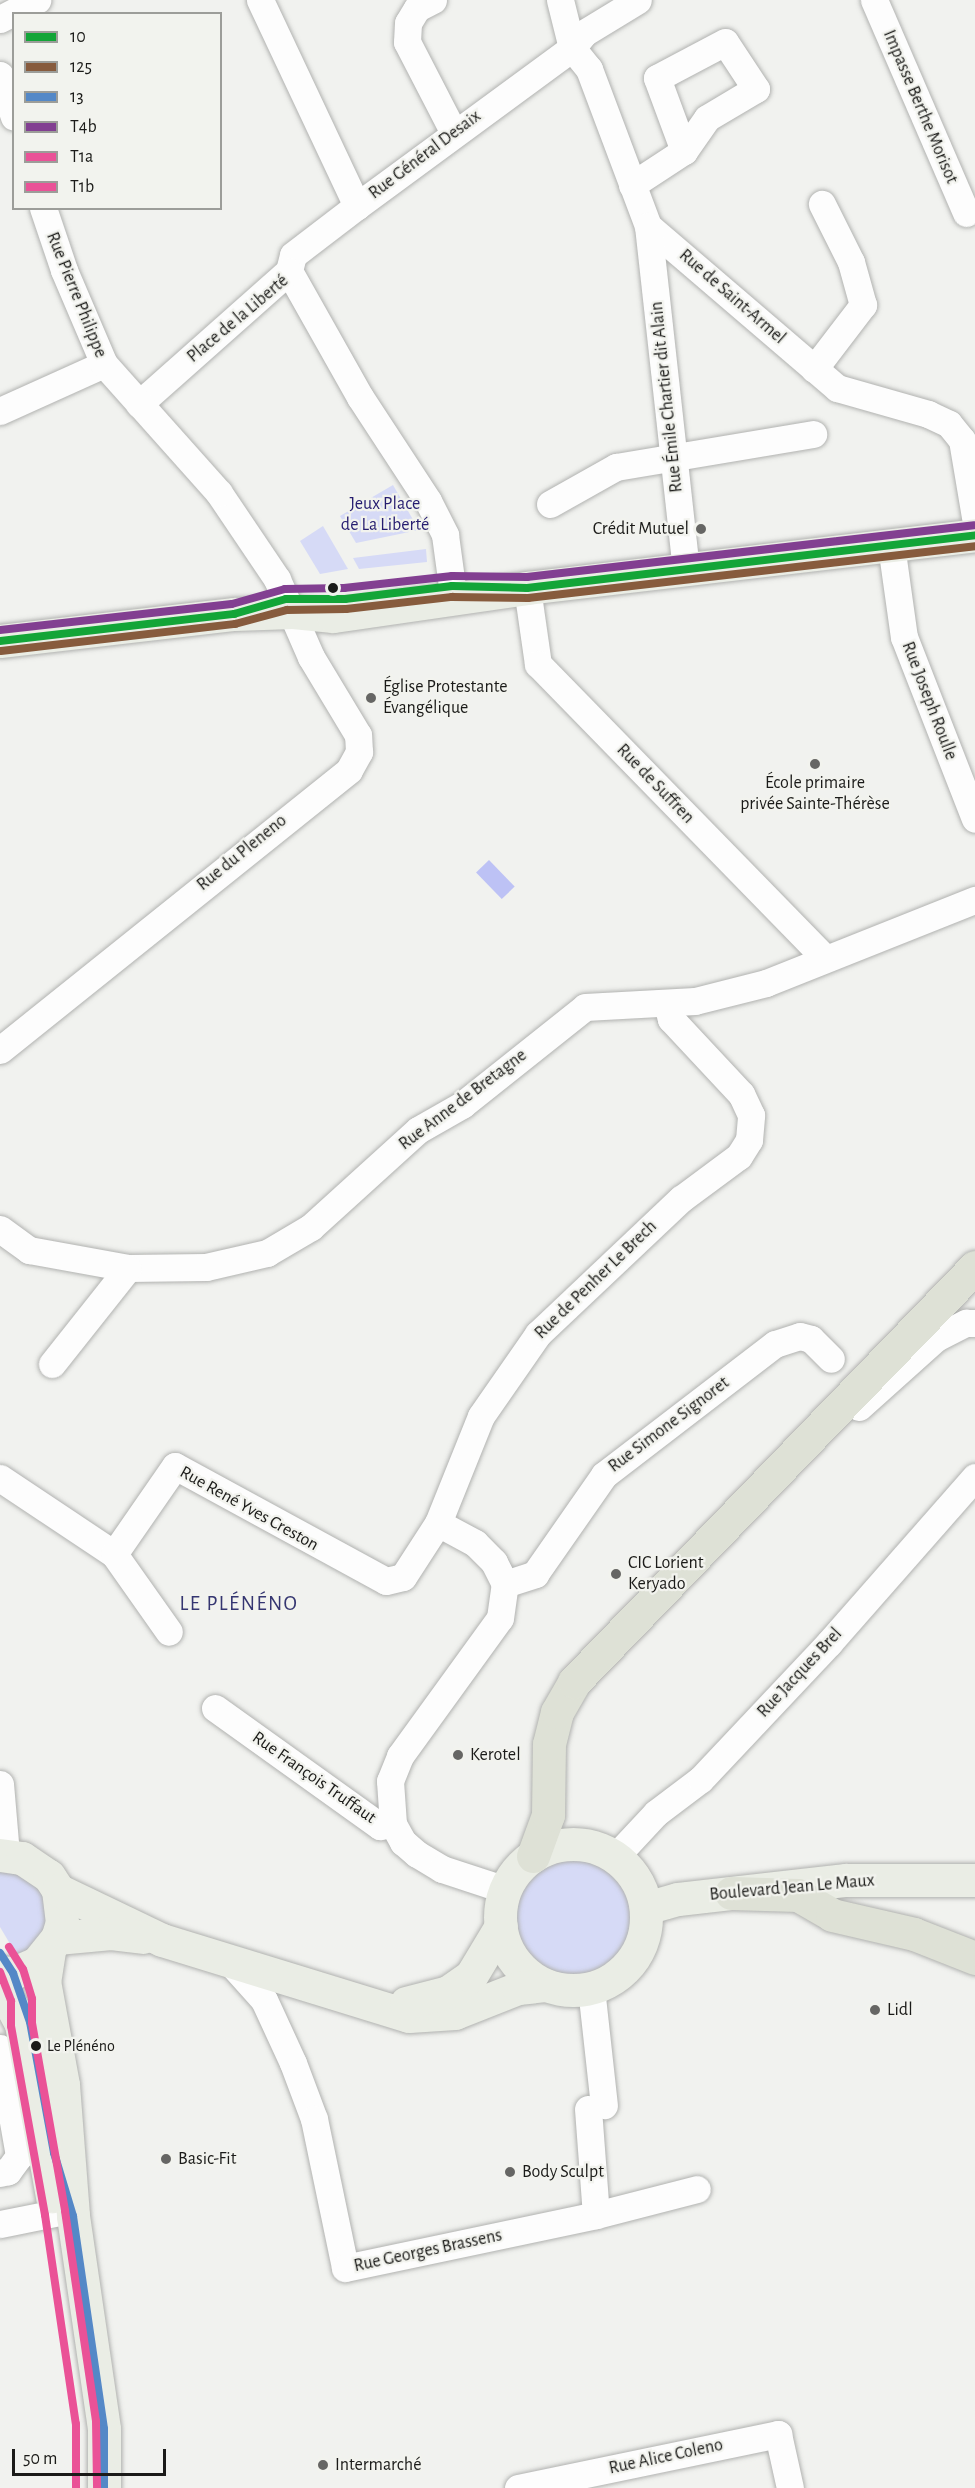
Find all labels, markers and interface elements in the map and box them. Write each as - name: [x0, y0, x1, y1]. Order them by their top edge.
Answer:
- legend: [12, 12, 222, 210]
- street label: Impasse Berthe Morisot: [878, 27, 962, 187]
- text: 10: [70, 28, 86, 46]
- text: 125: [70, 58, 92, 76]
- text: 13: [70, 88, 84, 106]
- street label: Rue Général Desaix: [365, 106, 485, 204]
- text: T4b: [70, 118, 97, 136]
- text: T1a: [70, 148, 93, 166]
- text: T1b: [70, 178, 94, 196]
- street label: Rue Pierre Philippe: [41, 229, 111, 361]
- street label: Rue de Saint-Armel: [674, 245, 790, 349]
- street label: Place de la Liberté: [183, 270, 293, 368]
- street label: Rue Émile Chartier dit Alain: [646, 300, 688, 494]
- park label: Jeux Place de La Liberté: [341, 494, 429, 536]
- place label: Crédit Mutuel: [593, 518, 689, 540]
- marker: Crédit Mutuel: [694, 522, 708, 536]
- unlabelled marker: [327, 582, 339, 594]
- street label: Rue Joseph Roulle: [896, 639, 962, 763]
- place label: Église Protestante Évangélique: [383, 677, 508, 720]
- marker: Église Protestante Évangélique: [364, 691, 378, 705]
- street label: Rue de Suffren: [612, 740, 698, 828]
- marker: École primaire privée Sainte-Thérèse: [808, 757, 822, 771]
- place label: École primaire privée Sainte-Thérèse: [740, 773, 890, 816]
- street label: Rue du Pleneno: [193, 810, 291, 896]
- street label: Rue Anne de Bretagne: [395, 1045, 531, 1155]
- street label: Rue de Penher Le Brech: [530, 1216, 662, 1344]
- street label: Rue Simone Signoret: [604, 1372, 734, 1478]
- street label: Rue René Yves Creston: [176, 1462, 322, 1556]
- place label: CIC Lorient Keryado: [628, 1553, 704, 1596]
- marker: CIC Lorient Keryado: [609, 1567, 623, 1581]
- district label: LE PLÉNÉNO: [180, 1591, 298, 1617]
- street label: Rue Jacques Brel: [753, 1624, 847, 1722]
- street label: Rue François Truffaut: [248, 1727, 380, 1829]
- place label: Kerotel: [470, 1744, 521, 1766]
- marker: Kerotel: [451, 1748, 465, 1762]
- street label: Boulevard Jean Le Maux: [709, 1870, 875, 1906]
- place label: Lidl: [887, 1999, 913, 2021]
- marker: Lidl: [868, 2003, 882, 2017]
- place label: Le Plénéno: [47, 2036, 115, 2056]
- marker: Le Plénéno: [30, 2040, 42, 2052]
- place label: Basic-Fit: [178, 2148, 236, 2170]
- marker: Basic-Fit: [159, 2152, 173, 2166]
- place label: Body Sculpt: [522, 2161, 604, 2183]
- marker: Body Sculpt: [503, 2165, 517, 2179]
- street label: Rue Georges Brassens: [352, 2225, 504, 2277]
- street label: Rue Alice Coleno: [607, 2434, 725, 2480]
- scale bar: [15, 2437, 170, 2475]
- text: 50 m: [23, 2450, 57, 2468]
- place label: Intermarché: [335, 2454, 421, 2476]
- marker: Intermarché: [316, 2458, 330, 2472]

